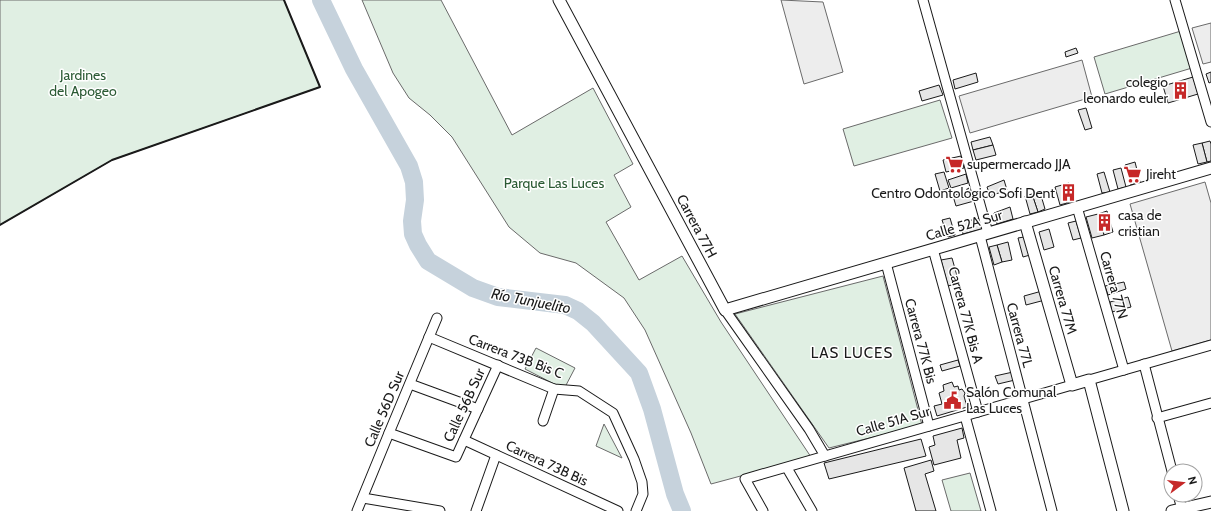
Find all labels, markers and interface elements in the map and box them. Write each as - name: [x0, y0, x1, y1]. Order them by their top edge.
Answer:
- park label: Jardines del Apogeo: [49, 66, 117, 100]
- place label: colegio leonardo euler: [1083, 73, 1169, 107]
- building icon: colegio leonardo euler: [1171, 80, 1191, 100]
- supermarket icon: supermercado JJA: [944, 154, 964, 174]
- place label: supermercado JJA: [967, 155, 1071, 173]
- supermarket icon: Jireht: [1123, 164, 1143, 184]
- place label: Jireht: [1145, 165, 1176, 183]
- park label: Parque Las Luces: [504, 174, 604, 192]
- building icon: Centro Odontológico Sofi Dent: [1058, 183, 1078, 203]
- place label: Centro Odontológico Sofi Dent: [871, 184, 1055, 202]
- street label: Carrera 77H: [673, 191, 721, 261]
- street label: Calle 52A Sur: [924, 205, 1005, 245]
- place label: casa de cristian: [1118, 206, 1162, 240]
- building icon: casa de cristian: [1095, 213, 1115, 233]
- street label: Carrera 77N: [1096, 249, 1132, 321]
- street label: Carrera 77M: [1045, 264, 1081, 336]
- street label: Carrera 77K Bis A: [944, 265, 988, 366]
- water label: Río Tunjuelito: [490, 284, 573, 318]
- street label: Carrera 77K Bis: [901, 296, 941, 386]
- street label: Carrera 77L: [1003, 301, 1037, 369]
- street label: Carrera 73B Bis C: [466, 330, 566, 383]
- district label: LAS LUCES: [811, 344, 893, 362]
- street label: Calle 56B Sur: [439, 365, 489, 445]
- street label: Calle 56D Sur: [360, 368, 408, 450]
- place label: Salón Comunal Las Luces: [966, 383, 1057, 417]
- public building icon: Salón Comunal Las Luces: [943, 390, 963, 410]
- street label: Calle 51A Sur: [854, 402, 933, 440]
- street label: Carrera 73B Bis: [503, 436, 591, 490]
- north arrow: [1163, 463, 1203, 503]
- text: N: [1185, 475, 1200, 486]

